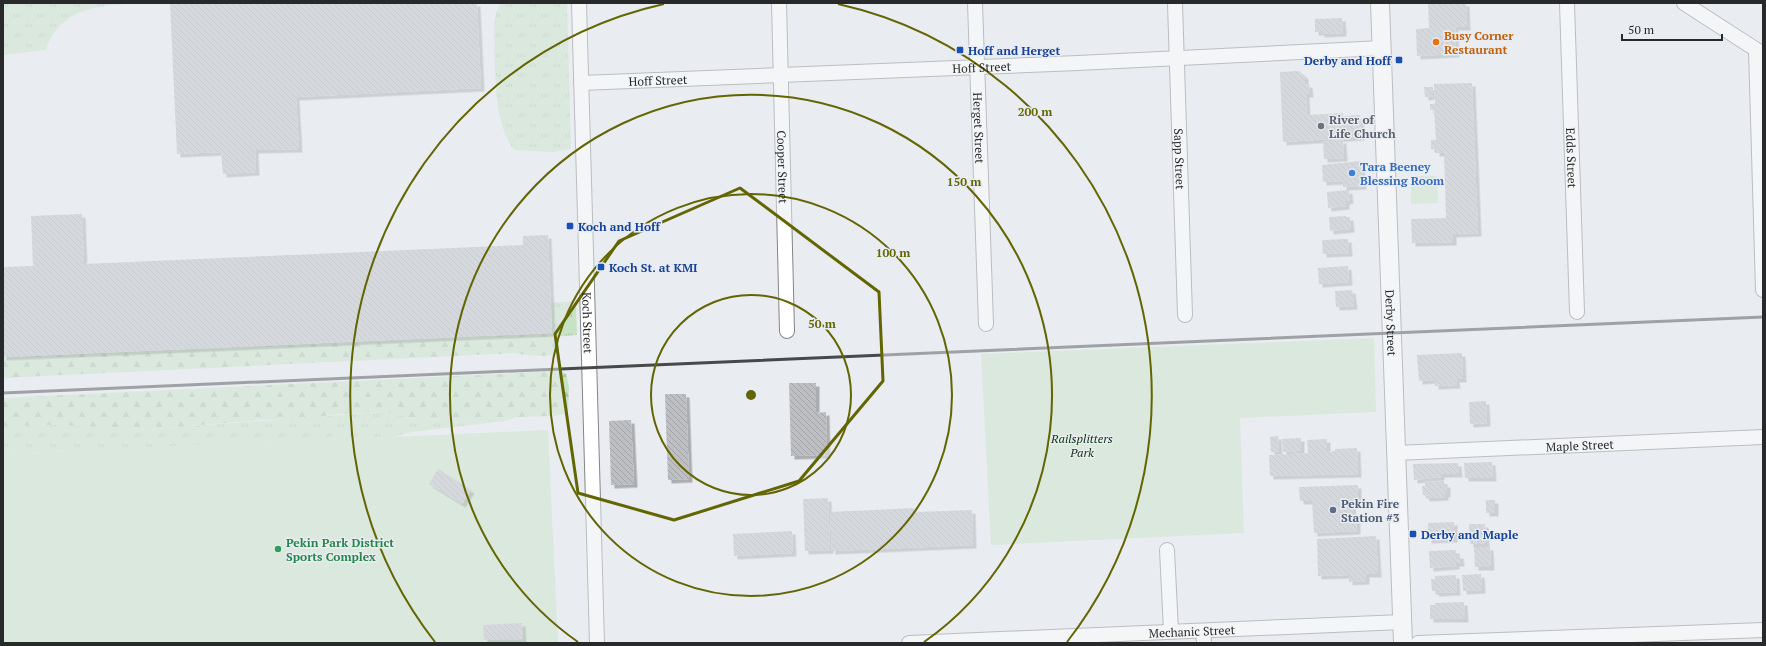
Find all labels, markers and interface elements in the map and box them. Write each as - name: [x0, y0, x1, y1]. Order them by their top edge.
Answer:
- scale bar: [1622, 16, 1722, 42]
- text: 50 m: [1628, 22, 1655, 37]
- place label: Busy Corner Restaurant: [1444, 28, 1514, 57]
- marker: Busy Corner Restaurant: [1431, 37, 1441, 47]
- place label: Hoff and Herget: [968, 43, 1060, 58]
- marker: Hoff and Herget: [955, 45, 965, 55]
- place label: Derby and Hoff: [1304, 53, 1393, 68]
- marker: Derby and Hoff: [1394, 55, 1404, 65]
- street label: Hoff Street: [952, 58, 1012, 76]
- street label: Hoff Street: [628, 71, 688, 89]
- street label: Herget Street: [971, 92, 988, 164]
- text: 200 m: [1018, 104, 1052, 119]
- place label: River of Life Church: [1329, 112, 1396, 141]
- marker: River of Life Church: [1316, 121, 1326, 131]
- street label: Edds Street: [1564, 127, 1581, 189]
- street label: Sapp Street: [1172, 128, 1188, 190]
- street label: Cooper Street: [775, 130, 791, 204]
- place label: Tara Beeney Blessing Room: [1360, 159, 1444, 188]
- marker: Tara Beeney Blessing Room: [1347, 168, 1357, 178]
- text: 150 m: [947, 174, 981, 189]
- place label: Koch and Hoff: [578, 219, 662, 234]
- marker: Koch and Hoff: [565, 221, 575, 231]
- text: 100 m: [876, 245, 910, 260]
- place label: Koch St. at KMI: [609, 260, 698, 275]
- marker: Koch St. at KMI: [596, 262, 606, 272]
- street label: Derby Street: [1383, 289, 1400, 357]
- street label: Koch Street: [580, 292, 596, 354]
- text: 50 m: [808, 316, 836, 331]
- centre of rings: [744, 388, 758, 402]
- park label: Railsplitters Park: [1050, 431, 1113, 460]
- street label: Maple Street: [1546, 436, 1615, 454]
- place label: Pekin Fire Station #3: [1341, 496, 1400, 525]
- marker: Pekin Fire Station #3: [1328, 505, 1338, 515]
- place label: Derby and Maple: [1421, 527, 1519, 542]
- marker: Derby and Maple: [1408, 529, 1418, 539]
- place label: Pekin Park District Sports Complex: [286, 535, 394, 564]
- marker: Pekin Park District Sports Complex: [273, 544, 283, 554]
- street label: Mechanic Street: [1148, 622, 1236, 640]

